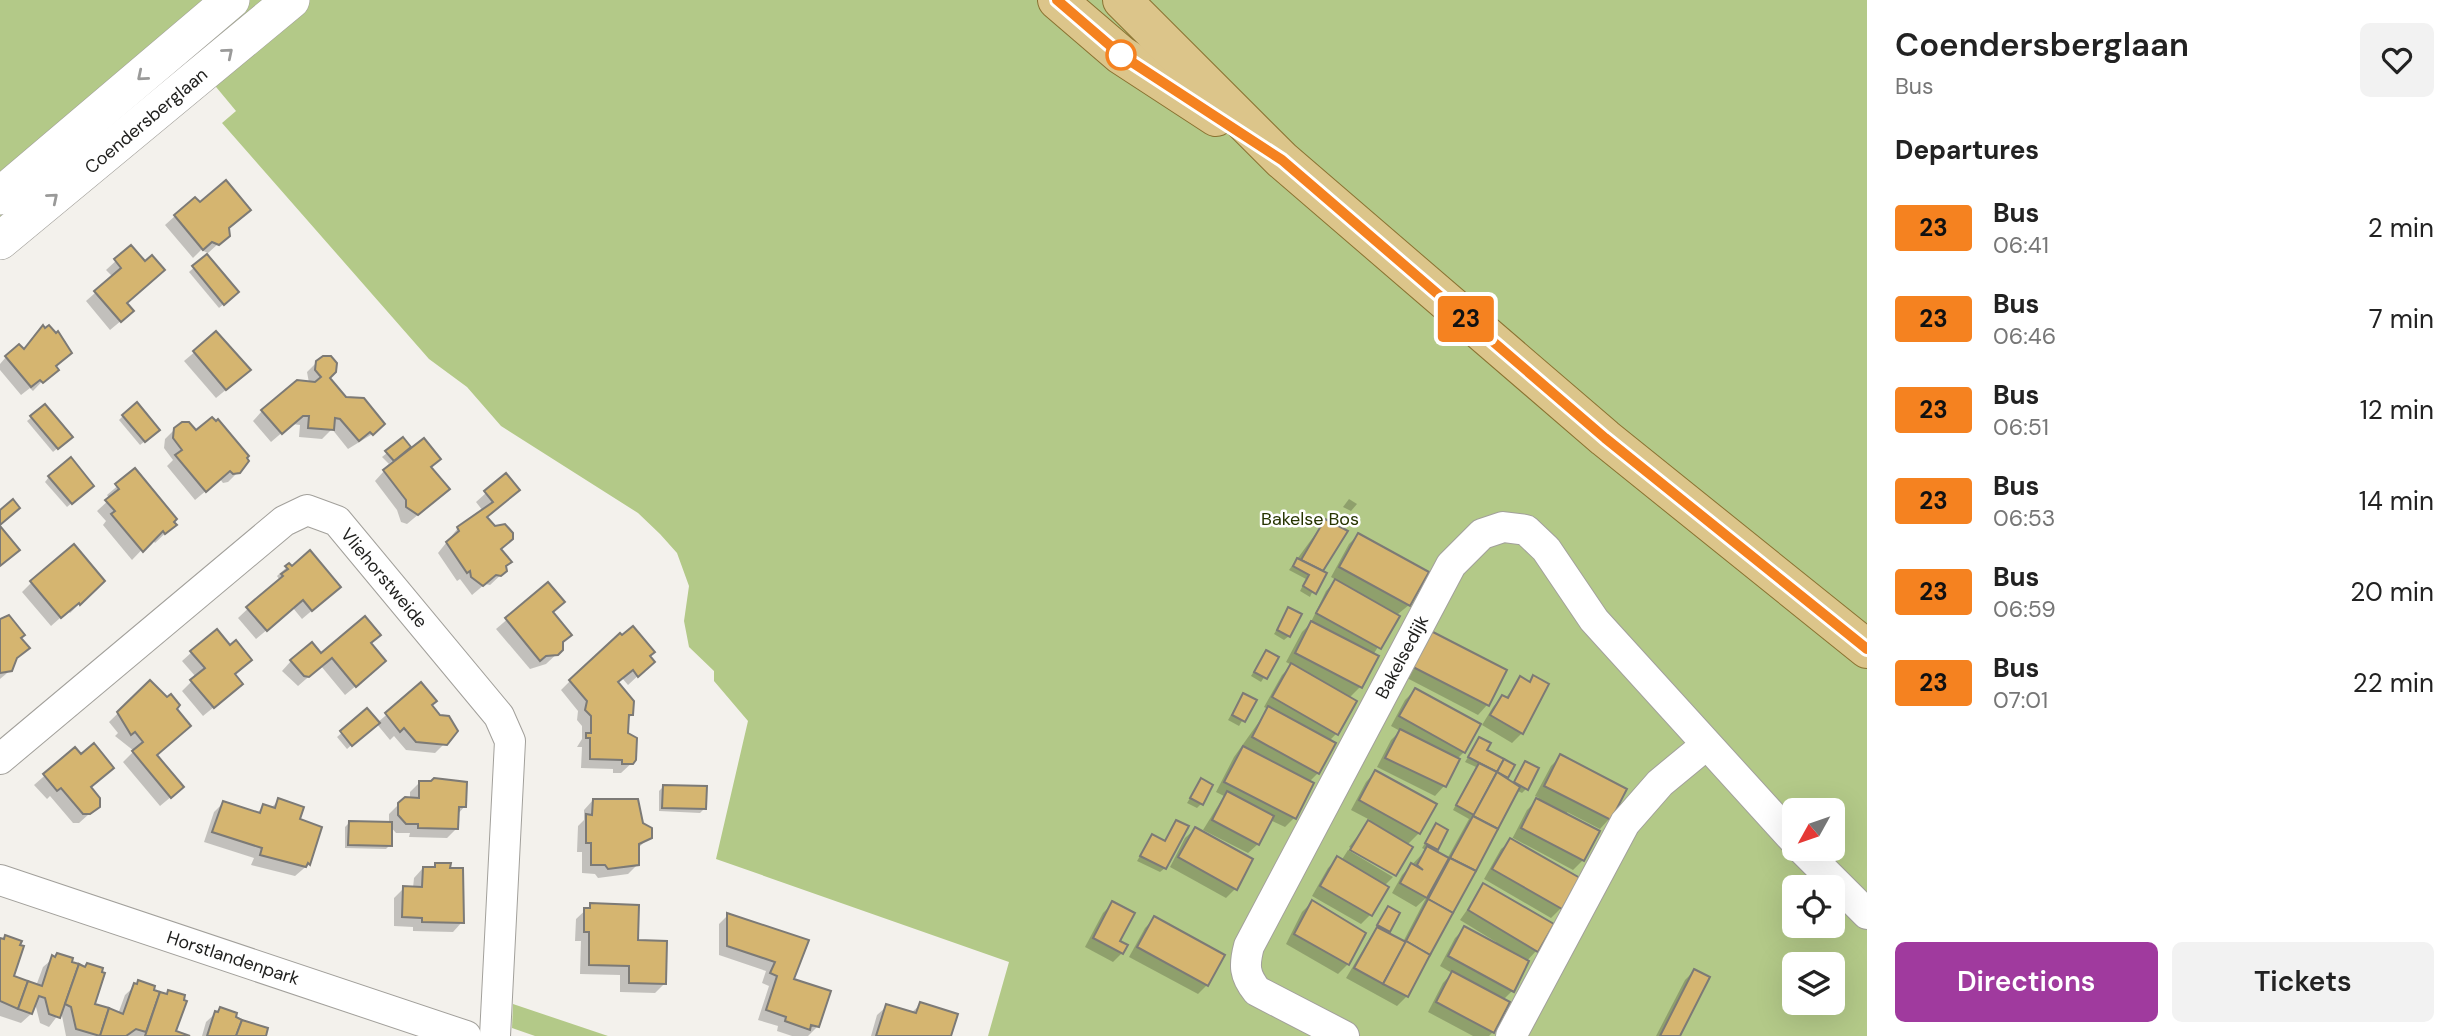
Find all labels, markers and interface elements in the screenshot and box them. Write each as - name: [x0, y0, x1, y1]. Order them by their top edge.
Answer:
- text: Coendersberglaan: [1895, 23, 2189, 66]
- button: heart: [2360, 23, 2434, 97]
- unlabelled marker: [1106, 40, 1136, 70]
- one-way arrow: [220, 48, 232, 61]
- street label: Coendersberglaan: [80, 63, 212, 179]
- one-way arrow: [137, 68, 150, 80]
- text: Bus: [1895, 71, 1934, 101]
- text: Departures: [1895, 133, 2039, 167]
- one-way arrow: [44, 194, 57, 206]
- text: Bus: [1993, 196, 2039, 230]
- text: 2 min: [2368, 211, 2434, 245]
- text: 23: [1919, 212, 1948, 243]
- text: 06:41: [1993, 230, 2049, 260]
- text: Bus: [1993, 287, 2039, 321]
- line badge: 23: [1434, 296, 1498, 342]
- text: 7 min: [2369, 302, 2434, 336]
- text: 23: [1452, 303, 1480, 334]
- text: 23: [1919, 303, 1948, 334]
- text: 06:46: [1993, 321, 2056, 351]
- text: Bus: [1993, 378, 2039, 412]
- text: 12 min: [2360, 393, 2434, 427]
- text: 23: [1919, 394, 1948, 425]
- text: 06:51: [1993, 412, 2049, 442]
- text: Bus: [1993, 469, 2039, 503]
- text: 14 min: [2359, 484, 2434, 518]
- text: 23: [1919, 485, 1948, 516]
- text: 06:53: [1993, 503, 2055, 533]
- park label: Bakelse Bos: [1261, 507, 1359, 531]
- street label: Vliehorstweide: [335, 523, 433, 633]
- text: Bus: [1993, 560, 2039, 594]
- text: 20 min: [2350, 575, 2434, 609]
- text: 23: [1919, 576, 1948, 607]
- text: 06:59: [1993, 594, 2056, 624]
- street label: Bakelsedijk: [1370, 611, 1434, 703]
- text: Bus: [1993, 651, 2039, 685]
- text: 22 min: [2353, 666, 2434, 700]
- text: 23: [1919, 667, 1948, 698]
- text: 07:01: [1993, 685, 2048, 715]
- north arrow: [1782, 798, 1844, 861]
- map controls: [1782, 798, 1845, 1015]
- button: locate: [1782, 875, 1845, 938]
- street label: Horstlandenpark: [164, 925, 302, 991]
- button: Directions: [1895, 942, 2158, 1022]
- button: Tickets: [2172, 942, 2434, 1022]
- button: layers: [1782, 952, 1845, 1015]

